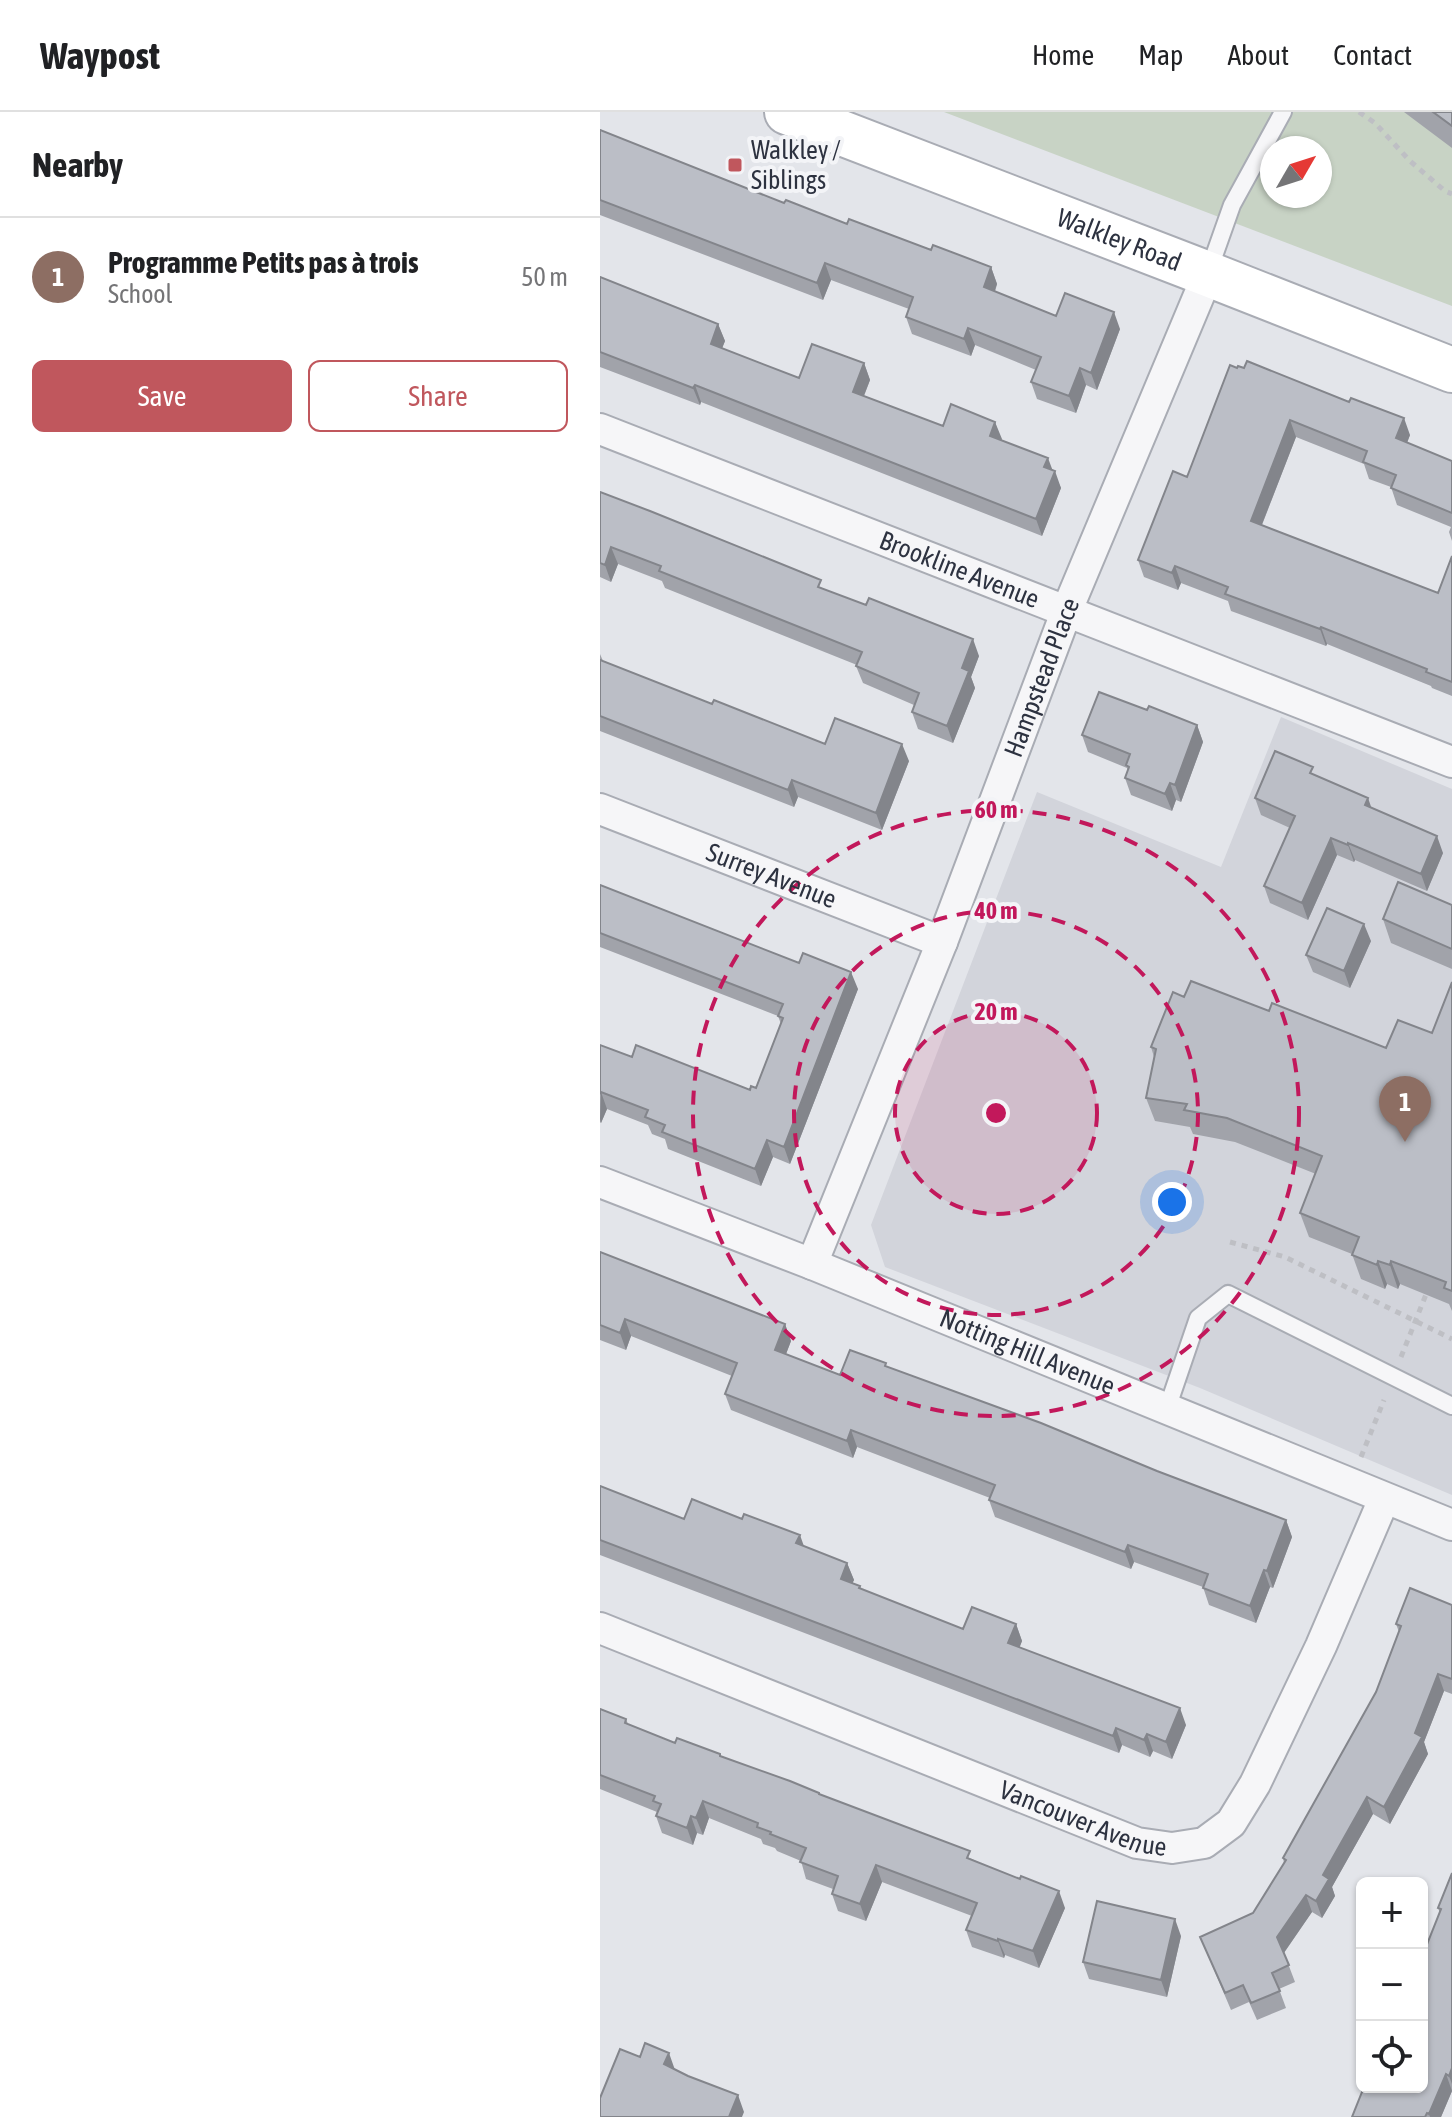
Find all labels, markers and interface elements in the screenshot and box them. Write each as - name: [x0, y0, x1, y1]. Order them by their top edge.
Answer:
- text: Waypost: [40, 34, 160, 77]
- text: Home: [1032, 39, 1094, 71]
- text: Map: [1138, 39, 1183, 71]
- text: About: [1227, 39, 1289, 71]
- text: Contact: [1333, 39, 1412, 71]
- place label: Walkley / Siblings: [751, 135, 841, 195]
- north arrow: [1260, 136, 1332, 208]
- text: Nearby: [32, 145, 123, 184]
- marker: Walkley / Siblings: [726, 156, 744, 174]
- street label: Walkley Road: [1053, 202, 1186, 277]
- text: Programme Petits pas à trois: [108, 245, 419, 279]
- text: 1: [52, 262, 64, 292]
- text: 50 m: [521, 262, 568, 292]
- text: School: [108, 279, 172, 309]
- button: Save: [32, 360, 292, 432]
- button: Share: [308, 360, 568, 432]
- street label: Brookline Avenue: [875, 525, 1044, 614]
- street label: Hampstead Place: [998, 593, 1085, 761]
- text: 60 m: [974, 796, 1018, 823]
- street label: Surrey Avenue: [702, 837, 841, 914]
- text: 40 m: [973, 897, 1018, 924]
- text: 20 m: [974, 998, 1018, 1025]
- pin: 1: [1379, 1076, 1431, 1142]
- centre of rings: [982, 1099, 1010, 1127]
- your location: [1152, 1182, 1192, 1222]
- street label: Notting Hill Avenue: [936, 1303, 1119, 1401]
- street label: Vancouver Avenue: [995, 1775, 1169, 1862]
- map controls: [1356, 1877, 1428, 2093]
- button: +: [1356, 1877, 1428, 1949]
- button: −: [1356, 1949, 1428, 2021]
- button: locate: [1356, 2021, 1428, 2093]

